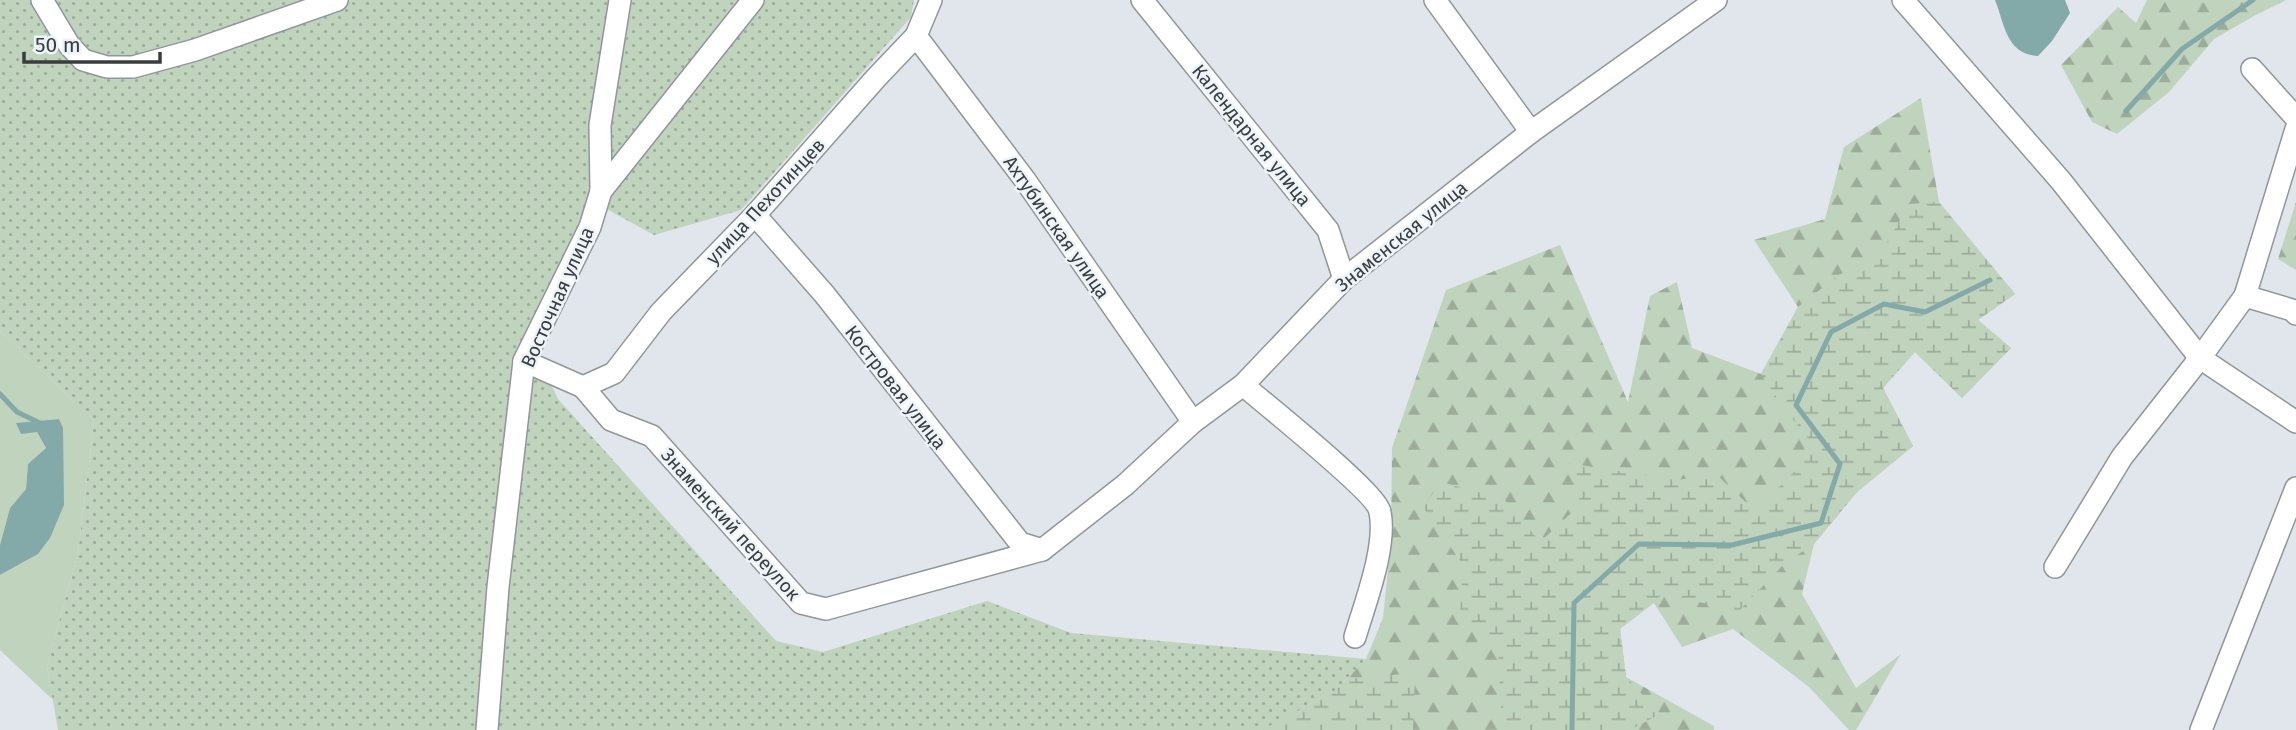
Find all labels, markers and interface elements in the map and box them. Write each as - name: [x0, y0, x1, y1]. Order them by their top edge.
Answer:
- scale bar: [24, 21, 161, 65]
- text: 50 m: [35, 32, 81, 58]
- street label: Календарная улица: [1187, 60, 1316, 211]
- street label: улица Пехотинцев: [701, 134, 830, 269]
- street label: Ахтубинская улица: [999, 151, 1115, 303]
- street label: Знаменская улица: [1331, 176, 1472, 297]
- street label: Восточная улица: [516, 223, 599, 371]
- street label: Костровая улица: [840, 321, 951, 454]
- street label: Знаменский переулок: [656, 444, 805, 605]

